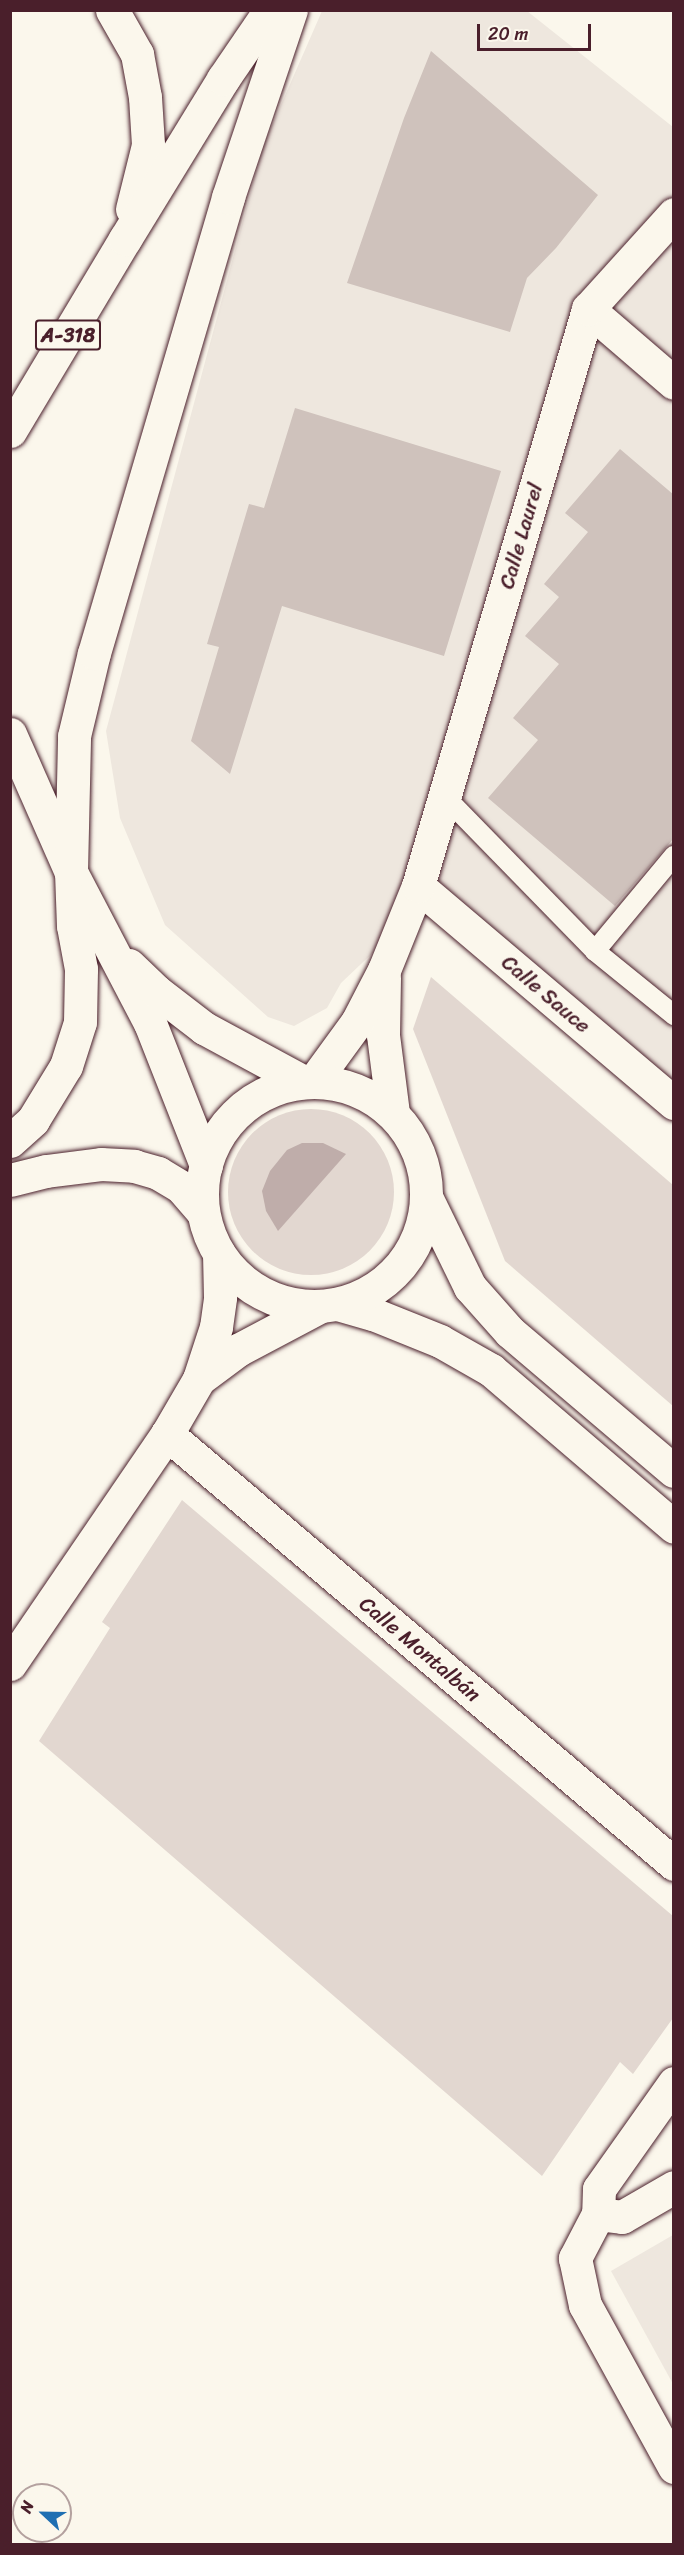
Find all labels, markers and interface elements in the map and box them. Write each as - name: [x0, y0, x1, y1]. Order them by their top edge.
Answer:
- scale bar: [480, 12, 594, 50]
- text: 20 m: [488, 18, 528, 50]
- road number: A-318: [34, 318, 103, 352]
- street label: Calle Laurel: [494, 481, 548, 591]
- street label: Calle Sauce: [497, 950, 595, 1038]
- street label: Calle Montalbán: [354, 1591, 486, 1707]
- north arrow: [12, 2483, 72, 2543]
- text: N: [11, 2496, 42, 2517]

